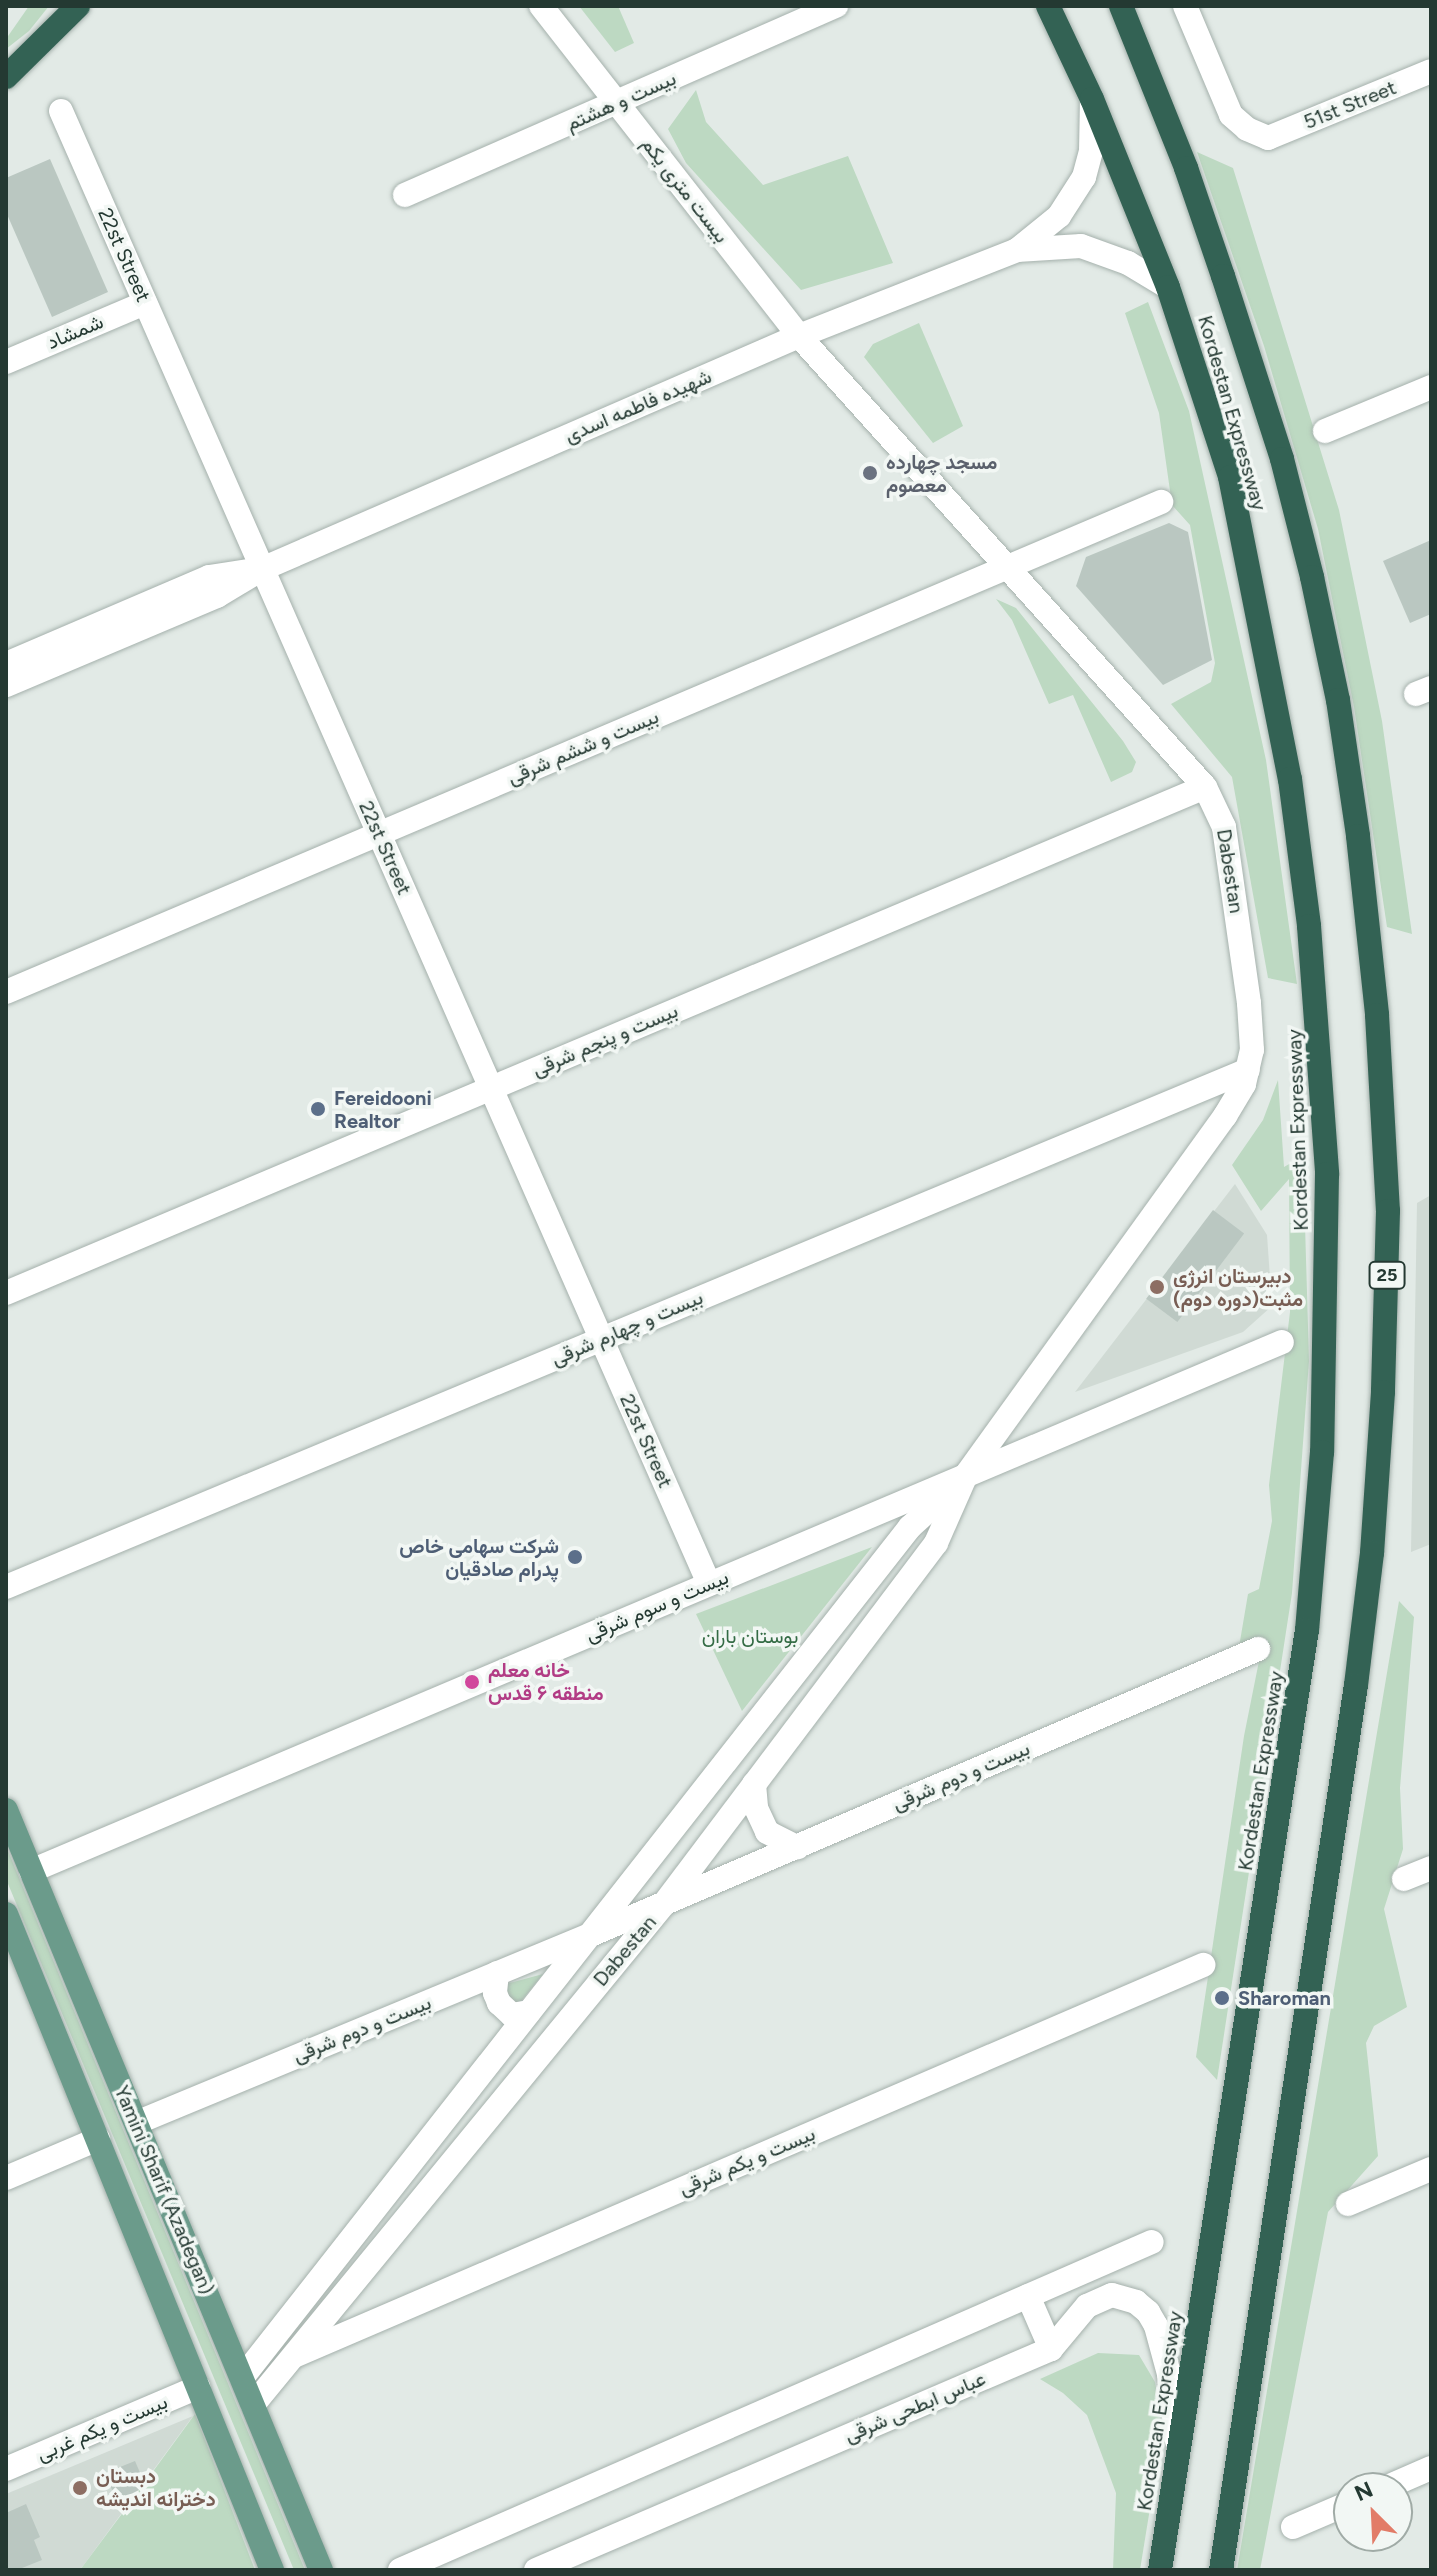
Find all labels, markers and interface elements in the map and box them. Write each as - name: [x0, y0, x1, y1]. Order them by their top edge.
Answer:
- street label: بیست و هشتم: [562, 66, 680, 136]
- street label: 51st Street: [1300, 76, 1400, 134]
- street label: بیست متری یکم: [636, 132, 734, 248]
- street label: 22st Street: [93, 204, 155, 306]
- street label: شمشاد: [43, 309, 107, 355]
- street label: Kordestan Expressway: [1193, 313, 1271, 513]
- street label: شهیده فاطمه اسدی: [561, 364, 715, 448]
- place label: مسجد چهارده معصوم: [886, 450, 997, 497]
- marker: مسجد چهارده معصوم: [861, 464, 879, 482]
- street label: بیست و ششم شرقی: [504, 704, 662, 790]
- street label: 22st Street: [354, 797, 416, 899]
- street label: Dabestan: [1212, 827, 1248, 915]
- street label: بیست و پنجم شرقی: [529, 999, 681, 1081]
- street label: Kordestan Expressway: [1282, 1029, 1314, 1231]
- place label: Fereidooni Realtor: [334, 1086, 432, 1133]
- marker: Fereidooni Realtor: [309, 1100, 327, 1118]
- road number: 25: [1367, 1261, 1407, 1289]
- place label: دبیرستان انرژی مثبت(دوره دوم): [1173, 1264, 1303, 1311]
- marker: دبیرستان انرژی مثبت(دوره دوم): [1148, 1278, 1166, 1296]
- street label: بیست و چهارم شرقی: [548, 1285, 706, 1371]
- street label: 22st Street: [615, 1390, 677, 1492]
- place label: شرکت سهامی خاص پدرام صادقیان: [399, 1534, 559, 1581]
- marker: شرکت سهامی خاص پدرام صادقیان: [566, 1548, 584, 1566]
- street label: بیست و سوم شرقی: [582, 1565, 732, 1647]
- park label: بوستان باران: [702, 1624, 798, 1648]
- place label: خانه معلم منطقه ۶ قدس: [488, 1658, 604, 1705]
- street label: Kordestan Expressway: [1233, 1670, 1289, 1872]
- marker: خانه معلم منطقه ۶ قدس: [463, 1673, 481, 1691]
- street label: بیست و دوم شرقی: [889, 1736, 1033, 1816]
- street label: Dabestan: [589, 1911, 661, 1991]
- place label: Sharoman: [1238, 1986, 1331, 2010]
- marker: Sharoman: [1213, 1989, 1231, 2007]
- street label: بیست و دوم شرقی: [289, 1990, 435, 2068]
- street label: Yamini Sharif (Azadegan): [109, 2082, 219, 2298]
- street label: بیست و یکم شرقی: [675, 2121, 819, 2201]
- street label: Kordestan Expressway: [1132, 2310, 1188, 2512]
- street label: عباس ابطحی شرقی: [841, 2366, 989, 2448]
- street label: بیست و یکم غربی: [33, 2390, 171, 2466]
- place label: دبستان دخترانه اندیشه: [96, 2464, 216, 2511]
- north arrow: [1333, 2472, 1413, 2552]
- text: N: [1351, 2476, 1377, 2507]
- marker: دبستان دخترانه اندیشه: [71, 2479, 89, 2497]

